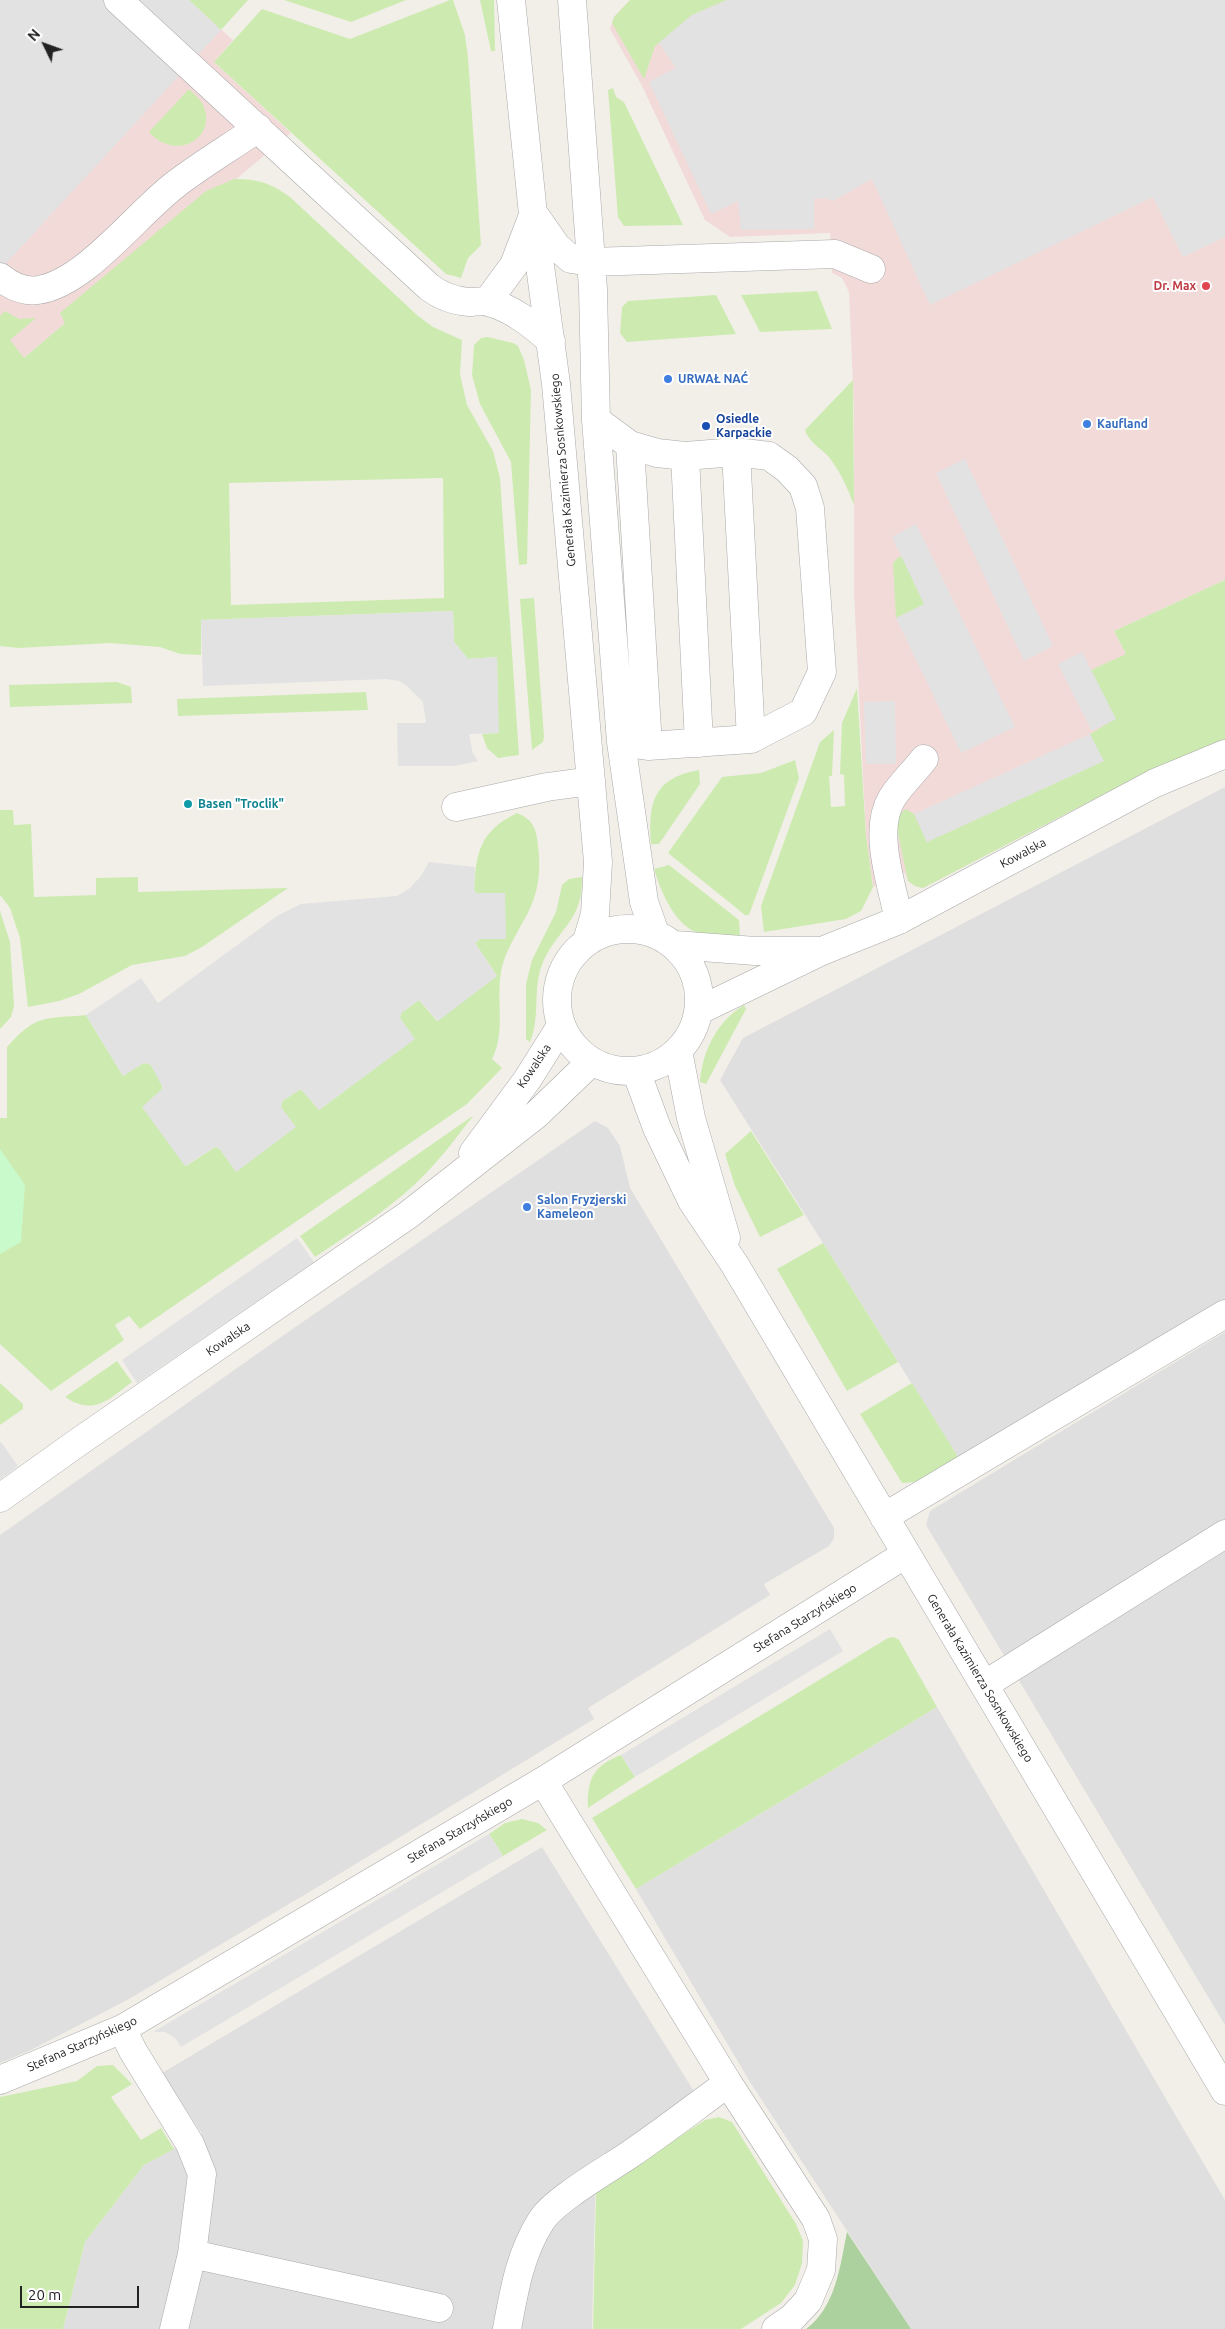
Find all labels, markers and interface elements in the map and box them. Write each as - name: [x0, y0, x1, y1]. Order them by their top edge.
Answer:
- north arrow: [20, 20, 70, 70]
- text: N: [24, 26, 43, 44]
- place label: Dr. Max: [1154, 279, 1196, 293]
- marker: Dr. Max: [1200, 280, 1212, 292]
- place label: URWAŁ NAĆ: [678, 372, 748, 386]
- street label: Generała Kazimierza Sosnkowskiego: [547, 373, 579, 567]
- marker: URWAŁ NAĆ: [662, 373, 674, 385]
- place label: Osiedle Karpackie: [716, 412, 772, 440]
- place label: Kaufland: [1097, 417, 1148, 431]
- marker: Kaufland: [1081, 418, 1093, 430]
- marker: Osiedle Karpackie: [700, 420, 712, 432]
- place label: Basen "Troclik": [198, 797, 284, 811]
- marker: Basen "Troclik": [182, 798, 194, 810]
- street label: Kowalska: [997, 835, 1049, 871]
- street label: Kowalska: [514, 1041, 554, 1091]
- place label: Salon Fryzjerski Kameleon: [537, 1193, 626, 1221]
- marker: Salon Fryzjerski Kameleon: [521, 1201, 533, 1213]
- street label: Kowalska: [203, 1319, 253, 1359]
- street label: Stefana Starzyńskiego: [751, 1580, 859, 1656]
- street label: Generała Kazimierza Sosnkowskiego: [924, 1591, 1036, 1765]
- street label: Stefana Starzyńskiego: [405, 1794, 515, 1866]
- street label: Stefana Starzyńskiego: [25, 2013, 139, 2075]
- scale bar: [22, 2276, 141, 2308]
- text: 20 m: [28, 2286, 61, 2303]

